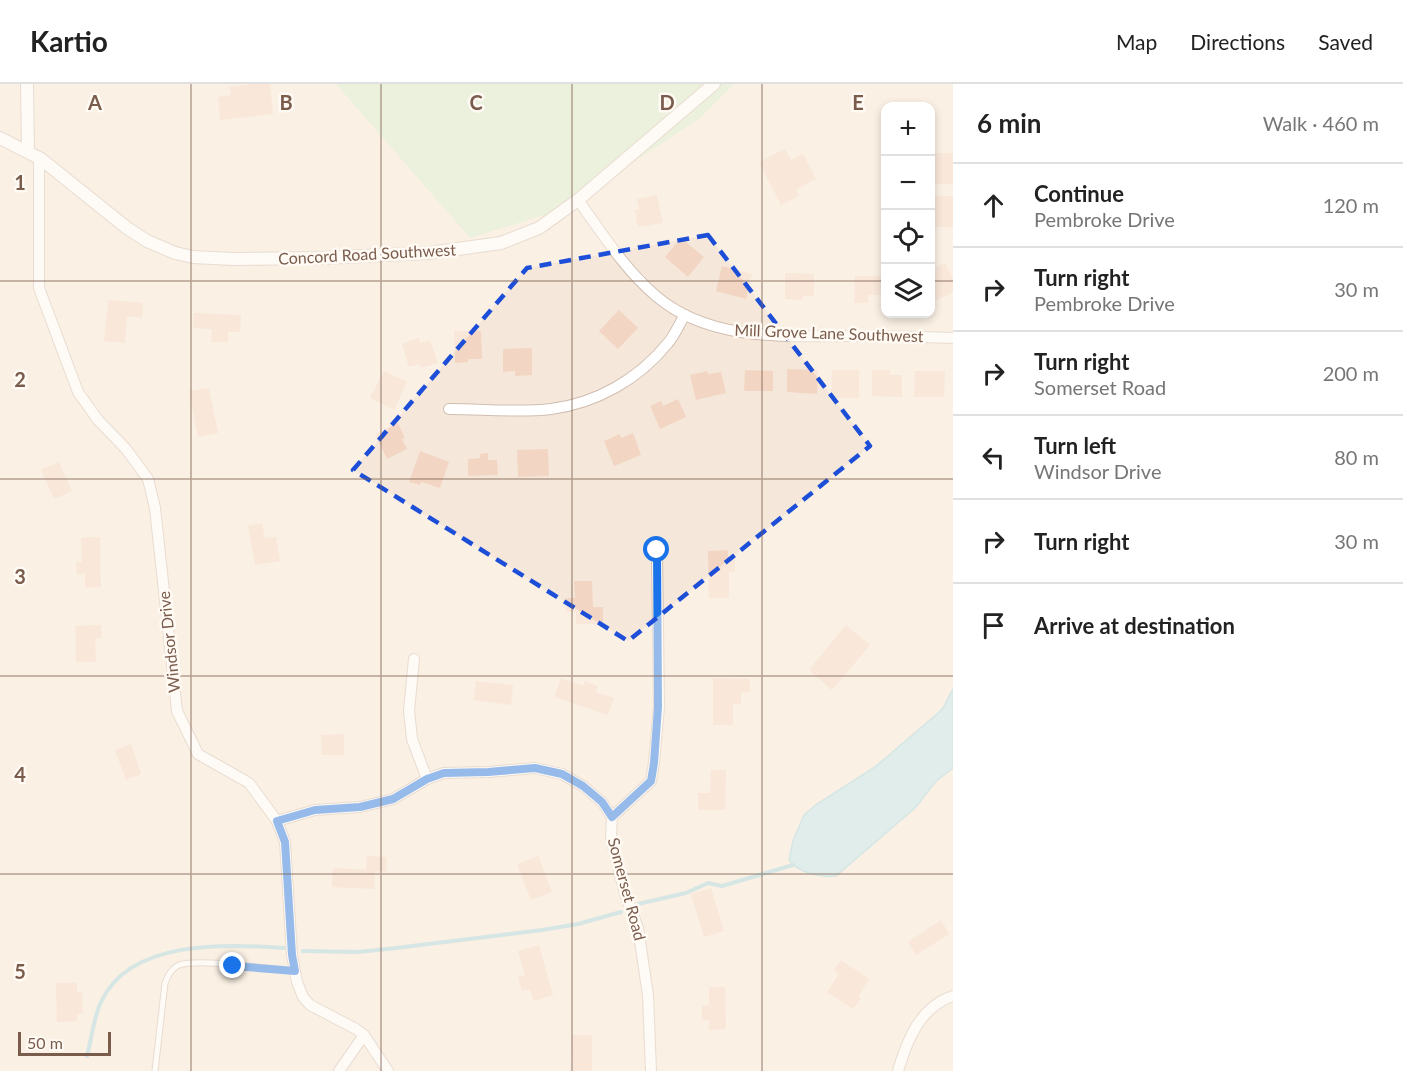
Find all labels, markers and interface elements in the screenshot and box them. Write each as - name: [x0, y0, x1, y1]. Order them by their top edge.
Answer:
- text: Kartio: [30, 24, 108, 58]
- text: Map: [1116, 29, 1157, 54]
- text: Directions: [1190, 29, 1285, 54]
- text: Saved: [1318, 29, 1373, 54]
- text: A: [87, 90, 102, 114]
- text: B: [279, 90, 293, 114]
- text: C: [469, 90, 483, 114]
- text: D: [659, 90, 675, 114]
- text: E: [852, 90, 864, 114]
- map controls: [881, 102, 935, 318]
- button: +: [881, 102, 935, 156]
- text: 6 min: [977, 107, 1041, 139]
- text: Walk · 460 m: [1263, 111, 1379, 135]
- button: −: [881, 156, 935, 210]
- text: 1: [14, 170, 26, 194]
- text: Continue: [1034, 180, 1124, 207]
- icon: ahead: [977, 189, 1010, 222]
- text: 120 m: [1323, 193, 1379, 217]
- text: Pembroke Drive: [1034, 207, 1175, 231]
- button: locate: [881, 210, 935, 264]
- street label: Concord Road Southwest: [278, 239, 457, 268]
- button: layers: [881, 264, 935, 318]
- text: Turn right: [1034, 264, 1129, 291]
- icon: right: [977, 273, 1010, 306]
- text: 30 m: [1334, 277, 1379, 301]
- text: Pembroke Drive: [1034, 291, 1175, 315]
- street label: Mill Grove Lane Southwest: [734, 320, 924, 345]
- text: Turn right: [1034, 348, 1129, 375]
- icon: right: [977, 357, 1010, 390]
- text: 200 m: [1323, 361, 1379, 385]
- text: 2: [14, 367, 26, 391]
- text: Somerset Road: [1034, 375, 1166, 399]
- text: Turn left: [1034, 432, 1116, 459]
- icon: left: [977, 441, 1010, 474]
- text: 80 m: [1334, 445, 1379, 469]
- text: Windsor Drive: [1034, 459, 1161, 483]
- icon: right: [977, 525, 1010, 558]
- text: Turn right: [1034, 528, 1129, 555]
- text: 30 m: [1334, 529, 1379, 553]
- route start: [643, 536, 669, 562]
- text: 3: [14, 564, 26, 588]
- street label: Windsor Drive: [154, 590, 183, 694]
- icon: arrive: [977, 609, 1010, 642]
- text: Arrive at destination: [1034, 612, 1235, 639]
- text: 4: [14, 762, 26, 786]
- street label: Somerset Road: [605, 835, 650, 942]
- route end: [219, 952, 245, 978]
- text: 5: [14, 959, 26, 983]
- scale bar: [18, 1029, 111, 1056]
- text: 50 m: [27, 1033, 63, 1052]

